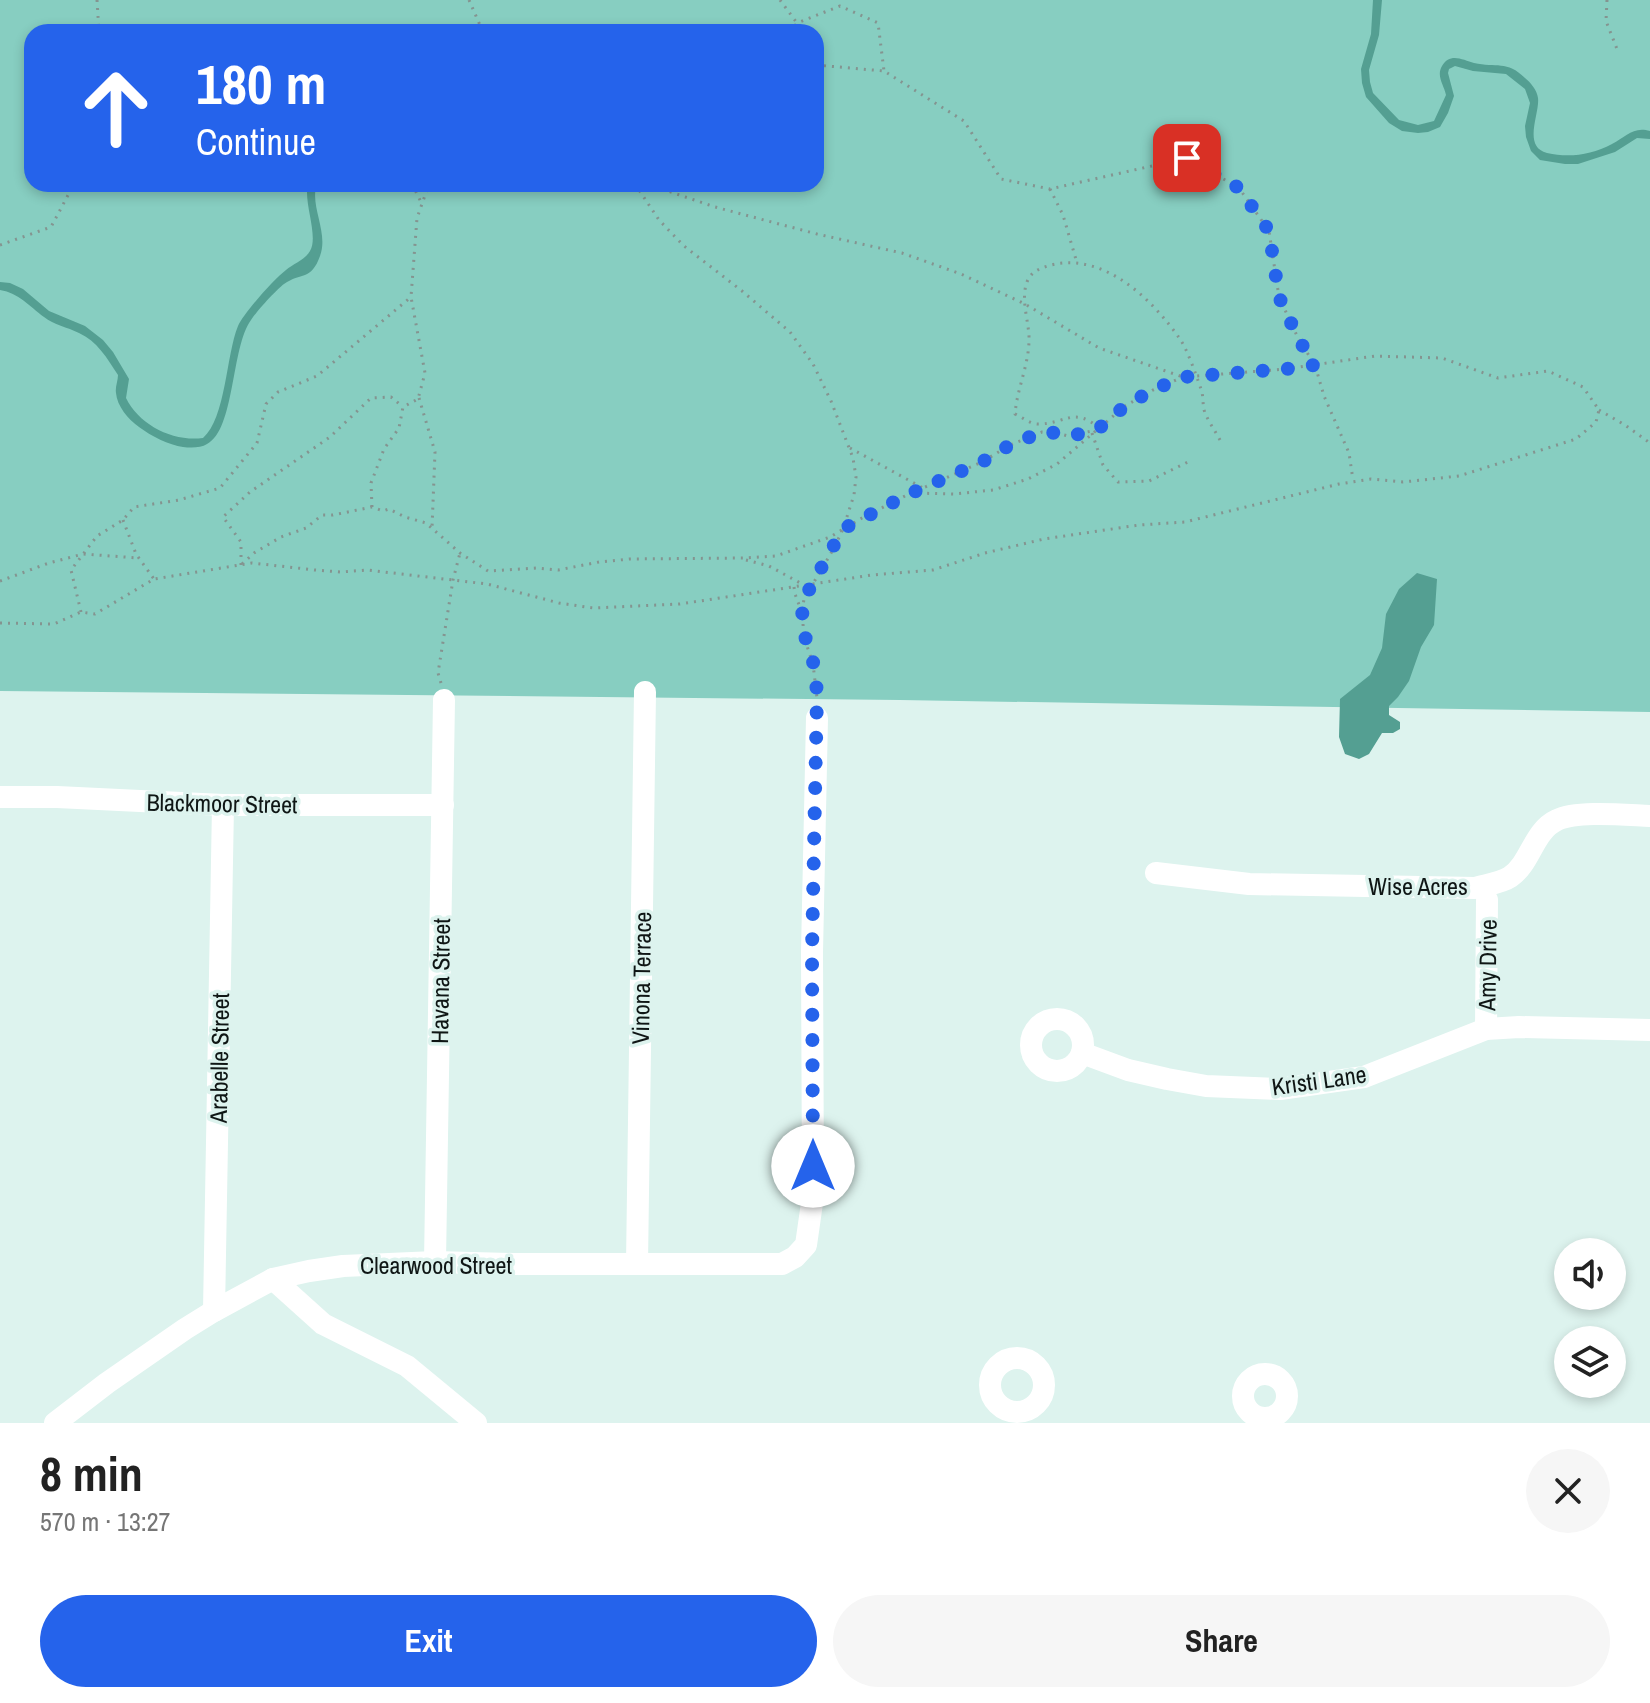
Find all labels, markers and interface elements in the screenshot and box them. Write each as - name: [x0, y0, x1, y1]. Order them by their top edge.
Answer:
- text: 180 m: [196, 46, 326, 121]
- icon: ahead: [64, 56, 168, 160]
- text: Continue: [196, 118, 316, 166]
- pin: [1153, 124, 1221, 192]
- icon: arrive: [1165, 136, 1209, 180]
- street label: Blackmoor Street: [146, 786, 298, 820]
- street label: Wise Acres: [1368, 870, 1468, 902]
- street label: Vinona Terrace: [624, 911, 658, 1045]
- street label: Havana Street: [423, 917, 457, 1044]
- street label: Amy Drive: [1470, 919, 1504, 1012]
- street label: Arabelle Street: [202, 992, 236, 1124]
- street label: Kristi Lane: [1270, 1058, 1368, 1102]
- position arrow: [771, 1124, 855, 1208]
- map controls: [1554, 1238, 1626, 1398]
- button: sound: [1554, 1238, 1626, 1310]
- street label: Clearwood Street: [360, 1249, 513, 1281]
- button: layers: [1554, 1326, 1626, 1398]
- text: 8 min: [40, 1441, 143, 1506]
- button: close: [1526, 1449, 1610, 1533]
- text: 570 m · 13:27: [40, 1504, 170, 1539]
- button: Exit: [40, 1595, 817, 1687]
- button: Share: [833, 1595, 1610, 1687]

